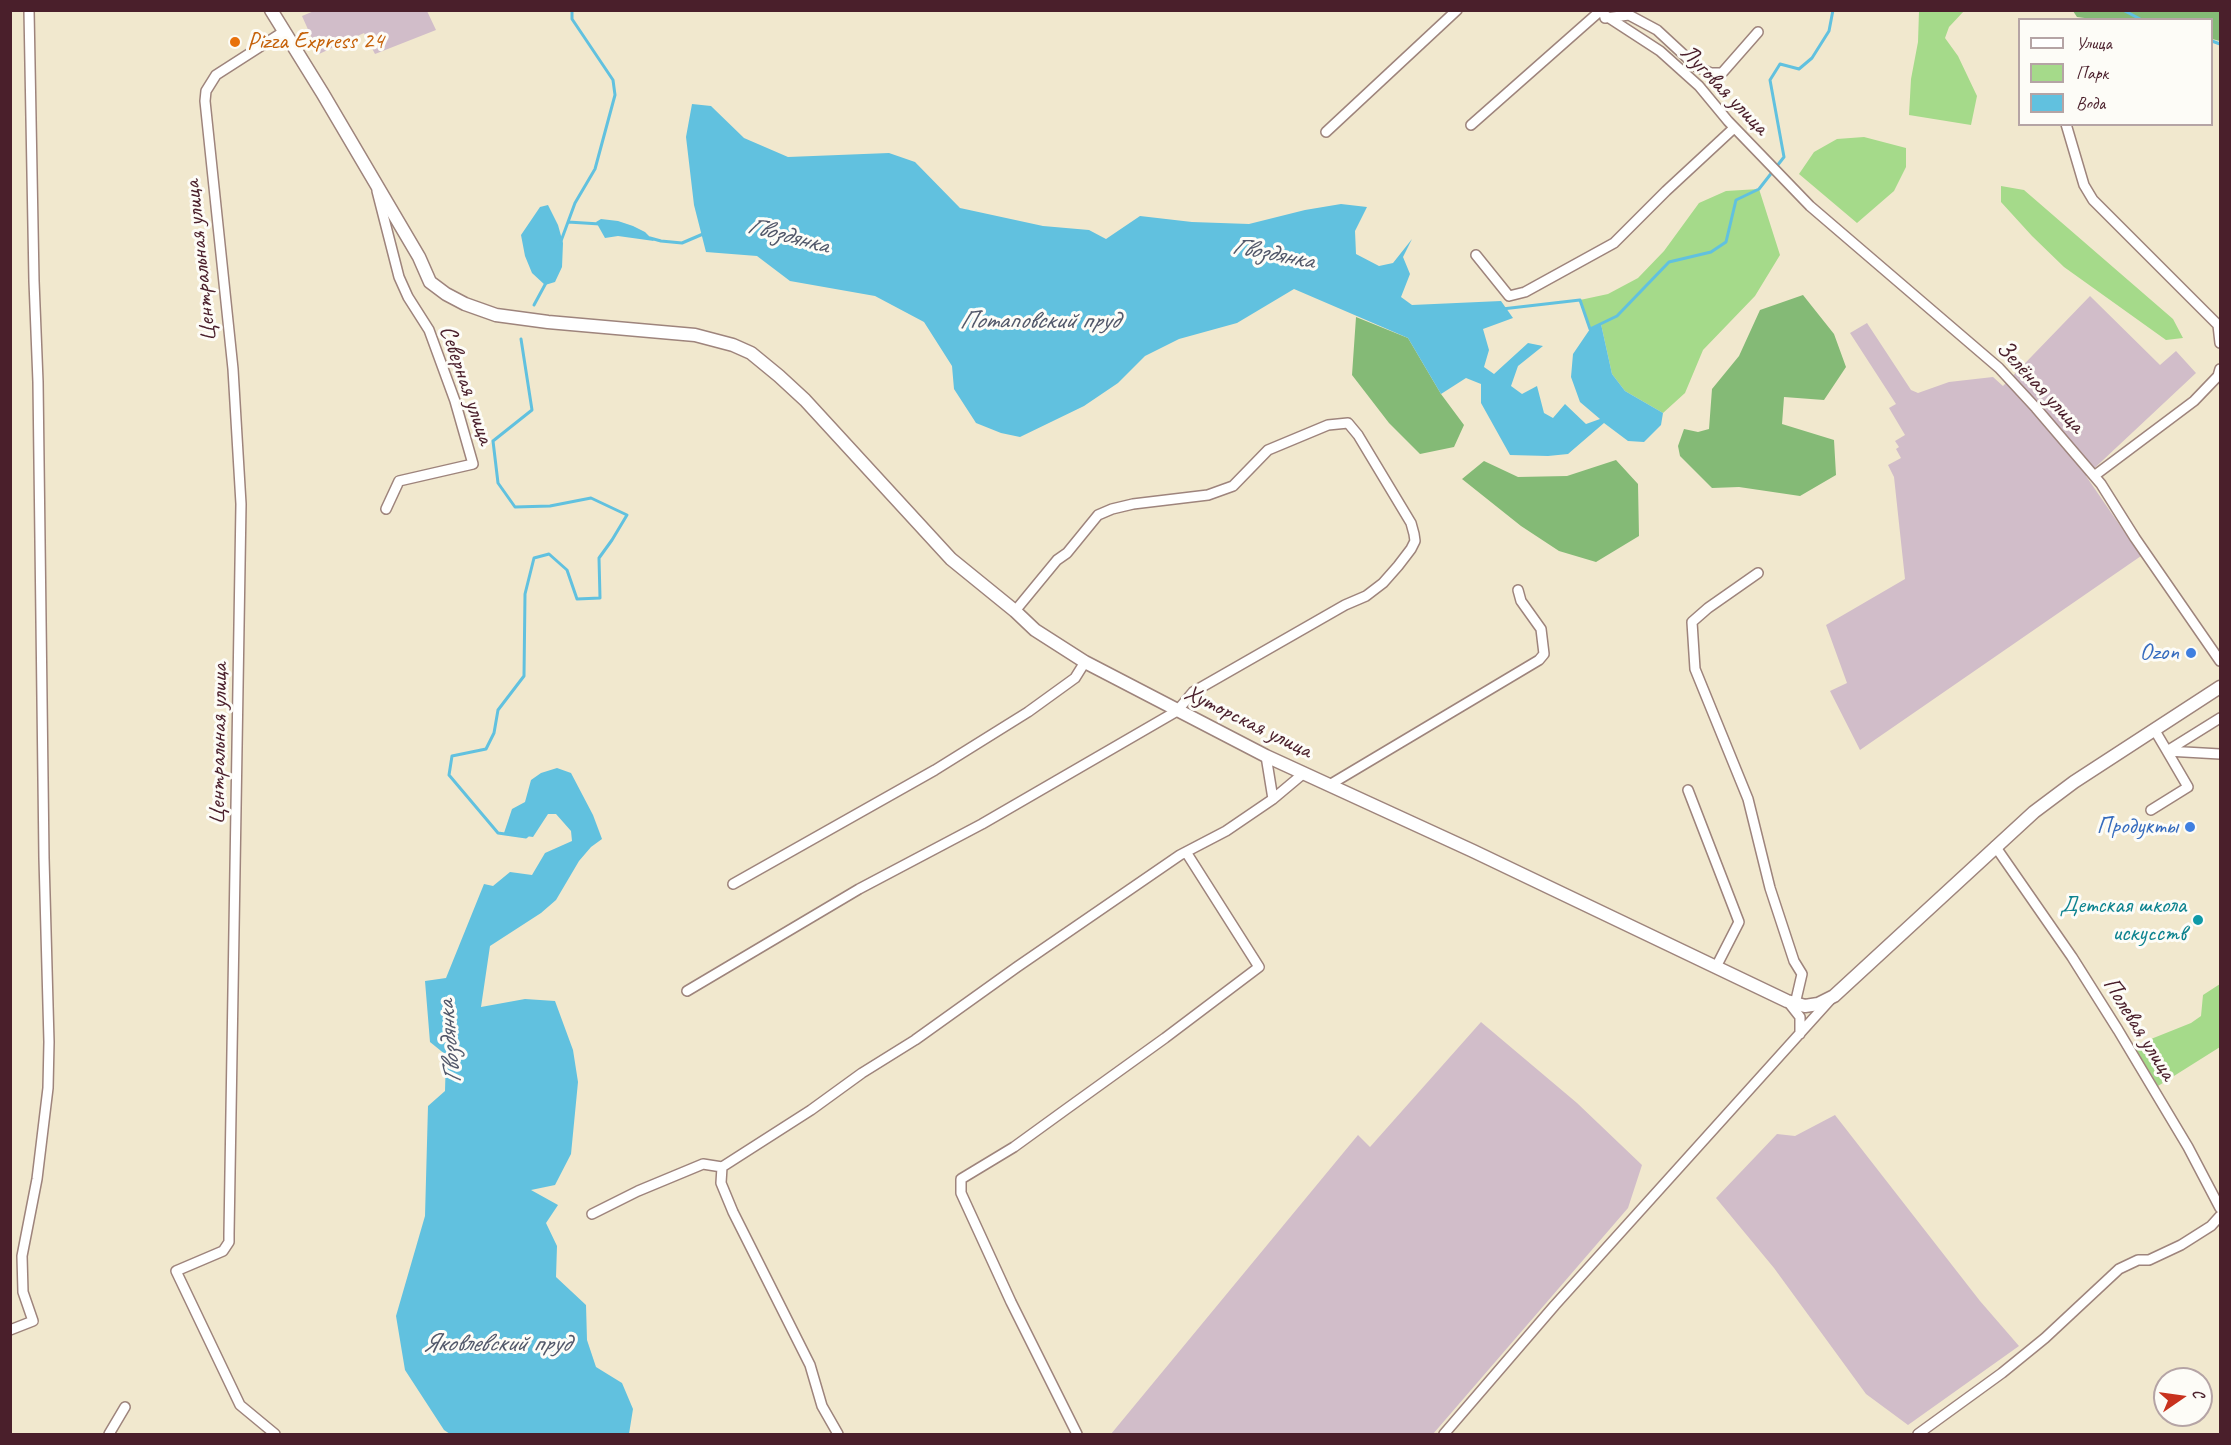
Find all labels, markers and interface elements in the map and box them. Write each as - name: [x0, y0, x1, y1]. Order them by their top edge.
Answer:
- legend: [2018, 18, 2213, 126]
- place label: Pizza Express 24: [247, 28, 384, 56]
- text: Улица: [2076, 32, 2112, 54]
- marker: Pizza Express 24: [228, 35, 242, 49]
- street label: Луговая улица: [1674, 39, 1774, 141]
- text: Парк: [2076, 62, 2108, 84]
- text: Вода: [2076, 92, 2105, 114]
- street label: Центральная улица: [178, 179, 224, 343]
- water label: Гвоздянка: [744, 210, 832, 262]
- water label: Гвоздянка: [1229, 231, 1317, 277]
- water label: Потаповский пруд: [959, 305, 1119, 337]
- street label: Северная улица: [432, 322, 500, 448]
- street label: Зелёная улица: [1990, 335, 2090, 439]
- place label: Ozon: [2140, 639, 2179, 667]
- marker: Ozon: [2184, 646, 2198, 660]
- street label: Центральная улица: [203, 663, 235, 825]
- street label: Хуторская улица: [1180, 679, 1316, 765]
- place label: Продукты: [2096, 813, 2178, 841]
- marker: Продукты: [2183, 820, 2197, 834]
- place label: Детская школа искусств: [2060, 892, 2186, 948]
- marker: Детская школа искусств: [2191, 913, 2205, 927]
- street label: Полевая улица: [2096, 972, 2182, 1086]
- water label: Гвоздянка: [431, 999, 469, 1085]
- water label: Яковлевский пруд: [422, 1328, 570, 1360]
- north arrow: [2153, 1367, 2213, 1427]
- text: С: [2188, 1387, 2209, 1399]

